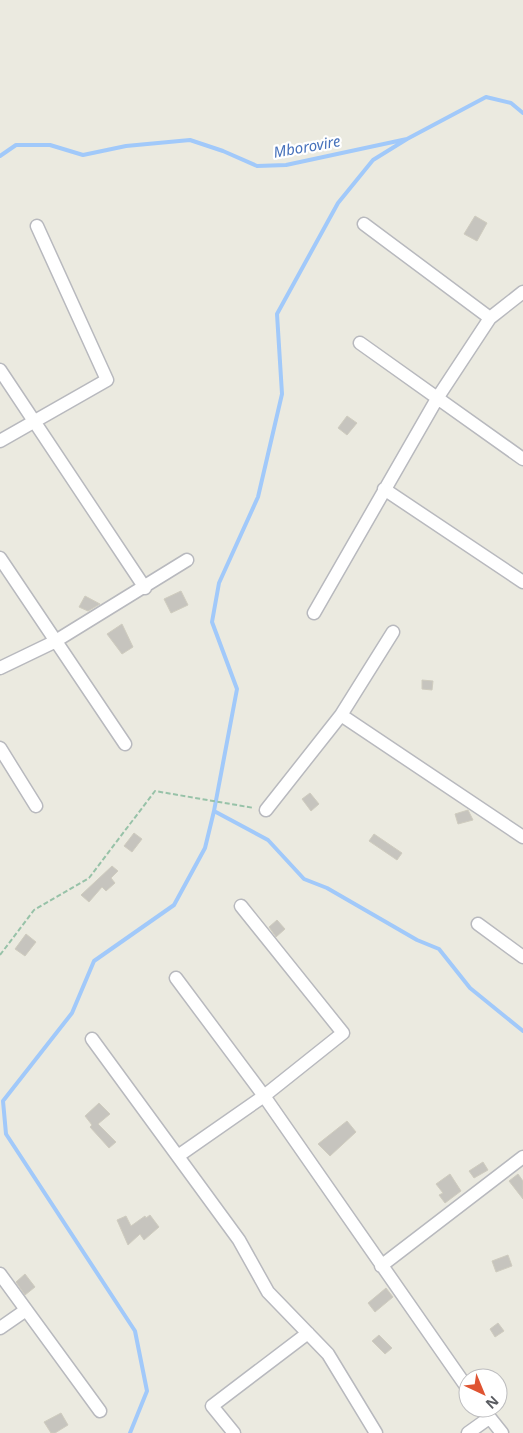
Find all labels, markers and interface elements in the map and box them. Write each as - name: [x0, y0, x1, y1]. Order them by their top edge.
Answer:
- water label: Mborovire: [272, 130, 342, 162]
- north arrow: [458, 1368, 508, 1418]
- text: N: [482, 1392, 503, 1414]

